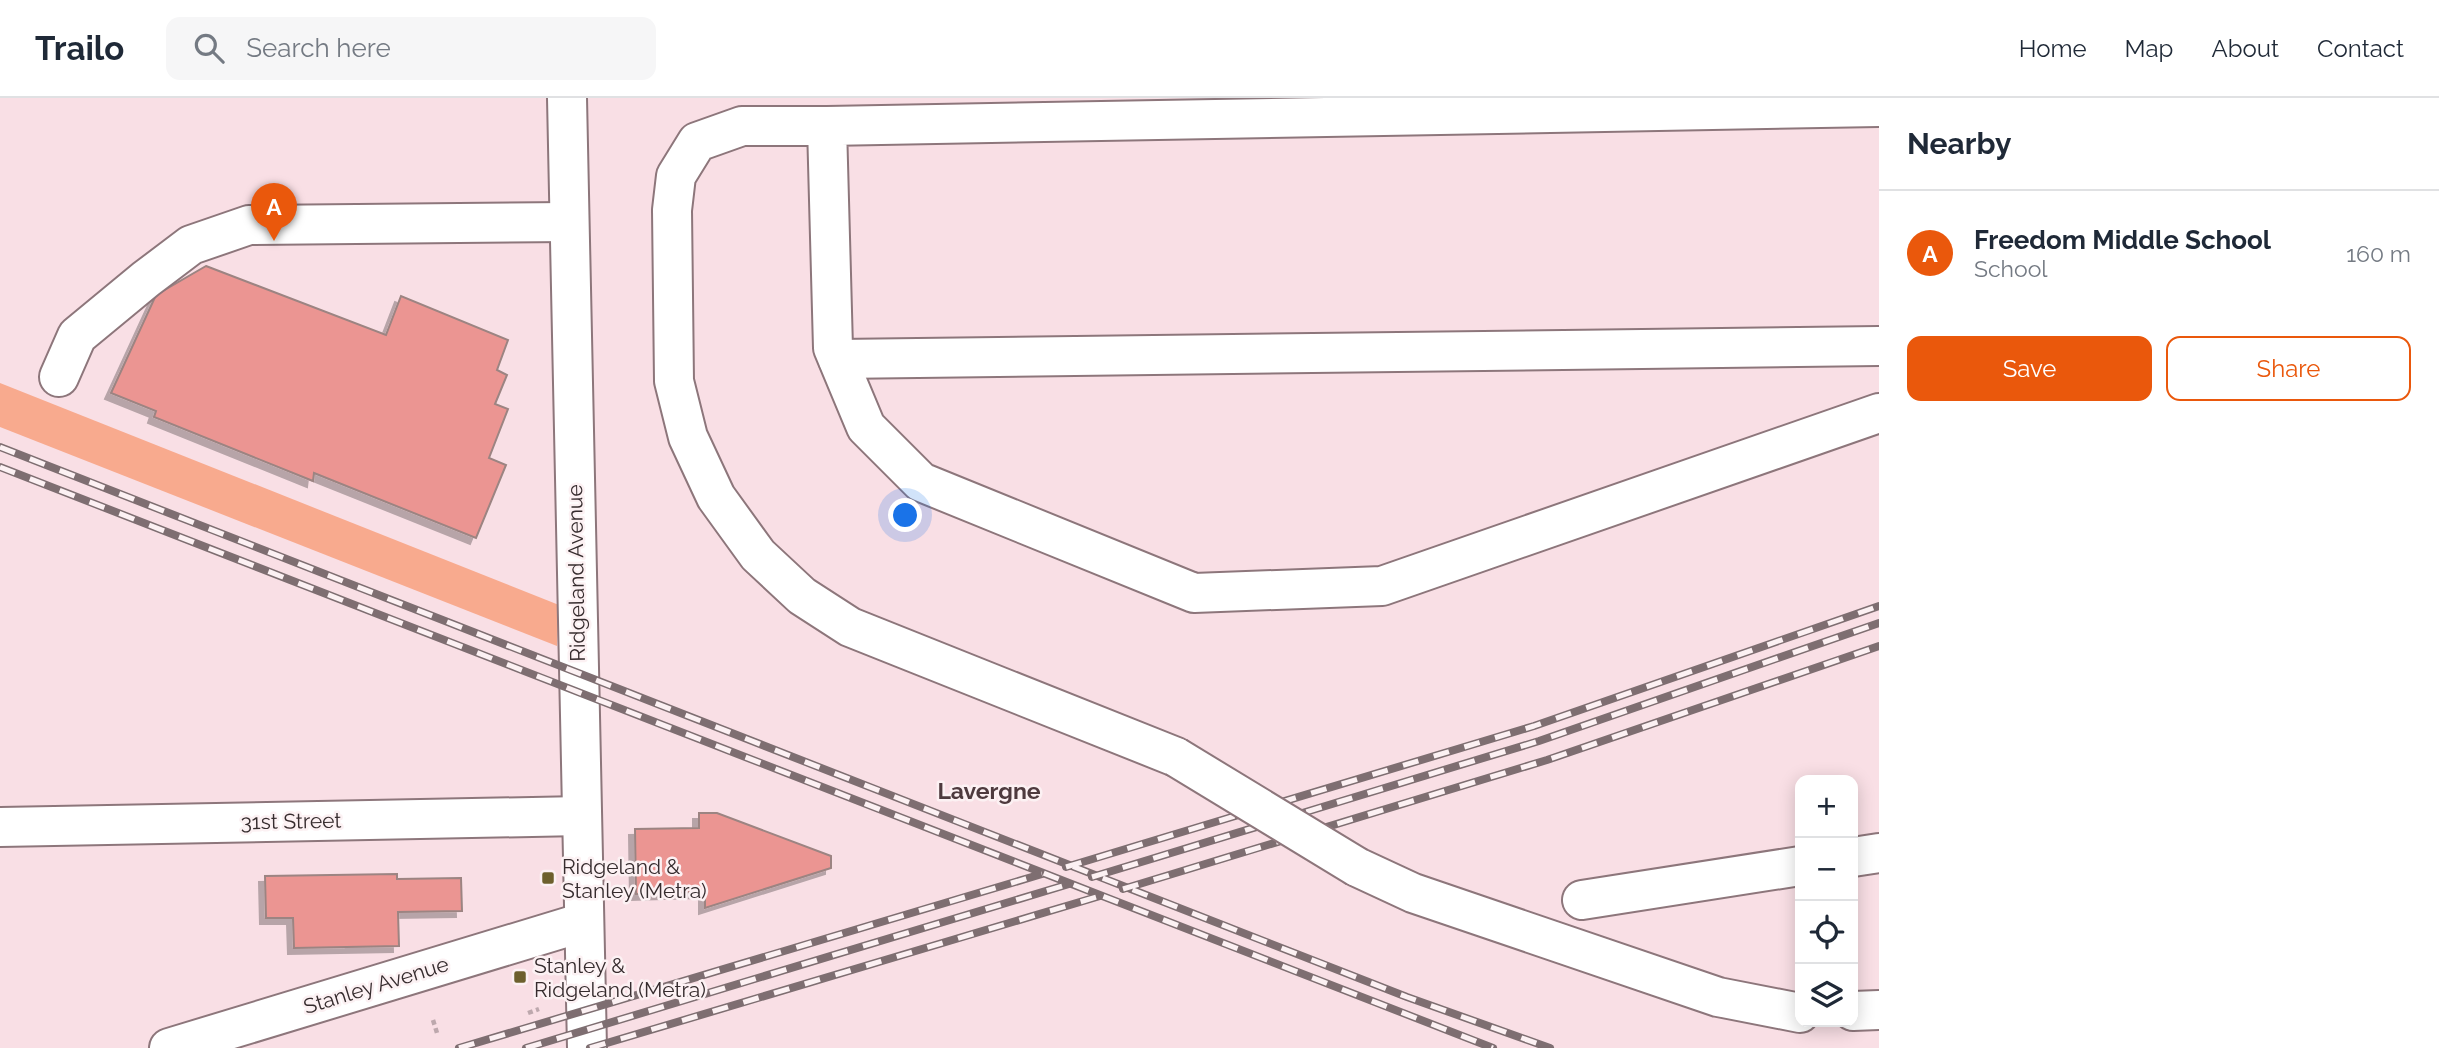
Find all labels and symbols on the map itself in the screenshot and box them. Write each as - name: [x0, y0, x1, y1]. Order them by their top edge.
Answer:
- pin: A: [251, 183, 297, 241]
- street label: Ridgeland Avenue: [562, 484, 590, 662]
- your location: [888, 498, 922, 532]
- district label: Lavergne: [937, 777, 1041, 804]
- street label: 31st Street: [240, 808, 342, 834]
- place label: Ridgeland & Stanley (Metra): [562, 854, 707, 903]
- marker: Ridgeland & Stanley (Metra): [540, 870, 556, 886]
- street label: Stanley Avenue: [301, 951, 451, 1019]
- place label: Stanley & Ridgeland (Metra): [534, 953, 706, 1002]
- marker: Stanley & Ridgeland (Metra): [512, 969, 528, 985]

